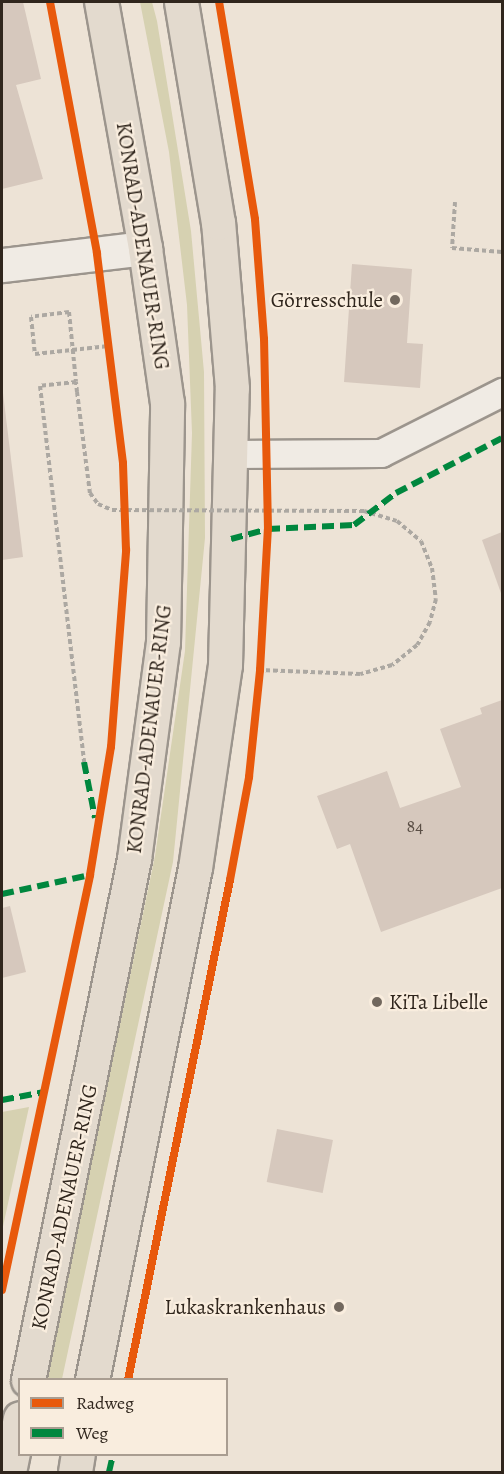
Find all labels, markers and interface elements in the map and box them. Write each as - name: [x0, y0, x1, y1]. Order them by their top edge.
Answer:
- street label: KONRAD-ADENAUER-RING: [111, 120, 175, 372]
- place label: Görresschule: [271, 287, 383, 313]
- marker: Görresschule: [388, 293, 402, 307]
- street label: KONRAD-ADENAUER-RING: [121, 603, 177, 855]
- house number: 84: [407, 815, 423, 837]
- place label: KiTa Libelle: [389, 989, 488, 1015]
- marker: KiTa Libelle: [370, 995, 384, 1009]
- street label: KONRAD-ADENAUER-RING: [26, 1082, 102, 1332]
- place label: Lukaskrankenhaus: [164, 1294, 326, 1320]
- marker: Lukaskrankenhaus: [330, 1298, 348, 1316]
- legend: [18, 1378, 228, 1456]
- text: Radweg: [76, 1391, 134, 1415]
- text: Weg: [76, 1421, 108, 1445]

